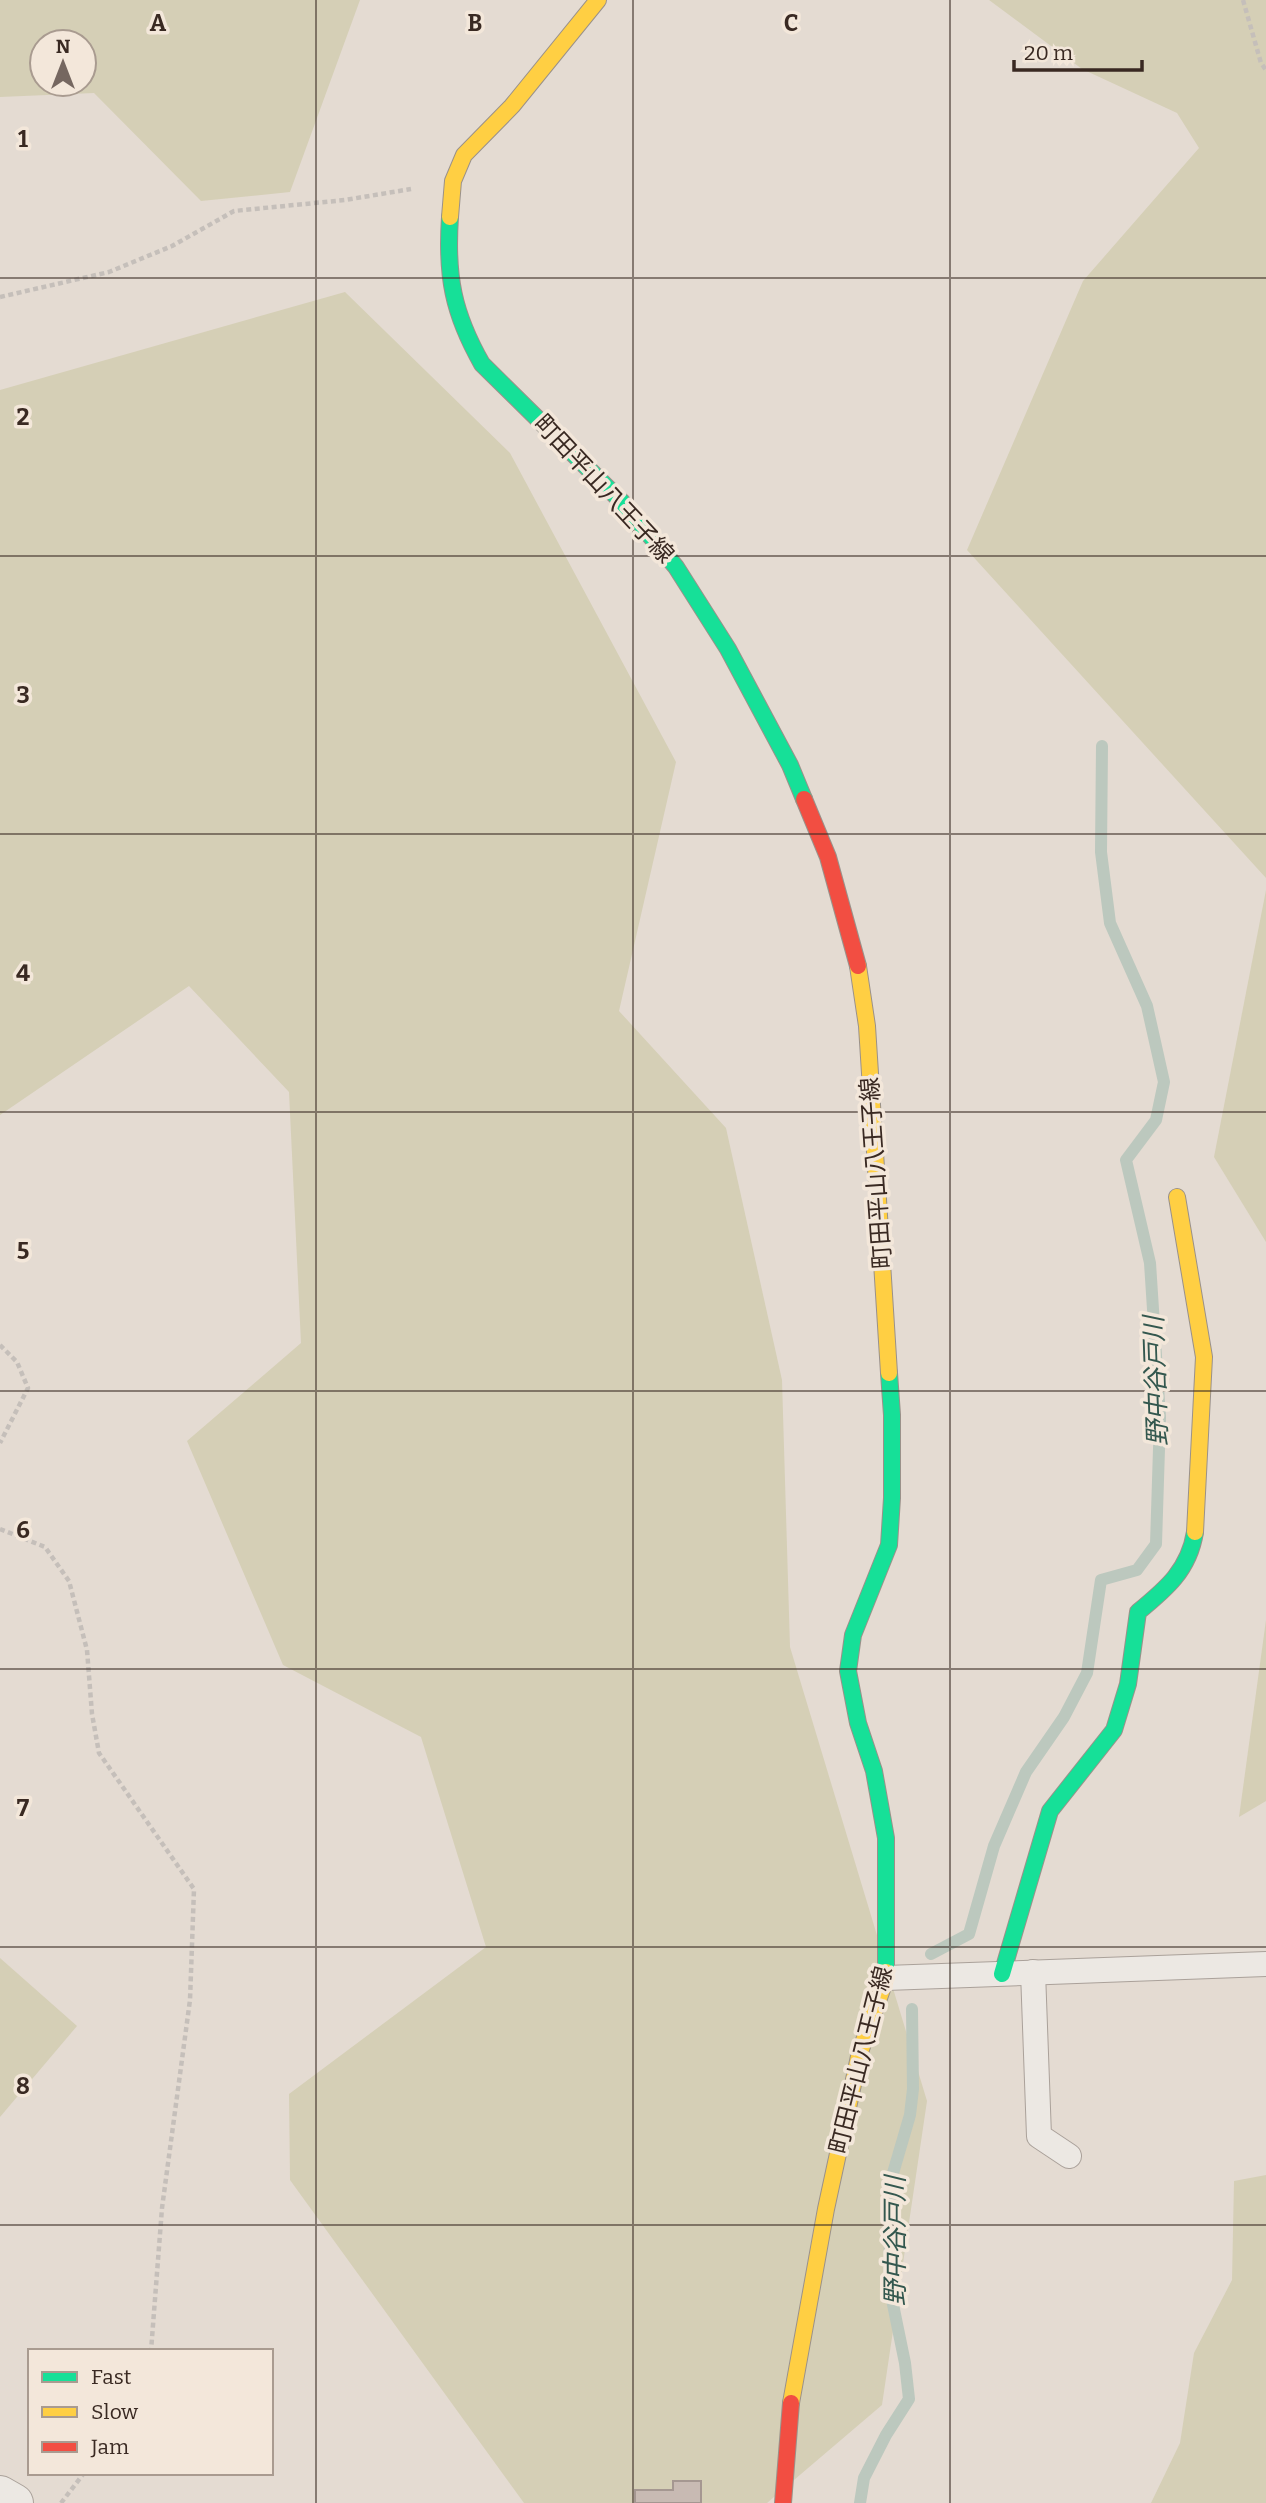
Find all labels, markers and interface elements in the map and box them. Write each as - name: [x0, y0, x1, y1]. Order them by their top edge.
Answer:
- text: A: [150, 9, 167, 37]
- text: B: [468, 9, 482, 37]
- text: C: [784, 9, 798, 37]
- north arrow: [28, 28, 98, 98]
- scale bar: [1014, 28, 1142, 72]
- text: N: [56, 35, 71, 58]
- text: 20 m: [1024, 40, 1073, 66]
- text: 1: [18, 125, 28, 153]
- text: 2: [17, 403, 30, 431]
- street label: 町田平山八王子線: [528, 409, 680, 569]
- text: 3: [16, 681, 30, 709]
- text: 4: [16, 959, 30, 987]
- street label: 町田平山八王子線: [855, 1076, 897, 1270]
- text: 5: [17, 1237, 29, 1265]
- water label: 野中谷戸川: [1138, 1313, 1174, 1447]
- text: 6: [16, 1516, 30, 1544]
- text: 7: [17, 1794, 30, 1822]
- street label: 町田平山八王子線: [824, 1963, 898, 2157]
- text: 8: [16, 2072, 30, 2100]
- water label: 野中谷戸川: [880, 2173, 911, 2306]
- legend: [28, 2349, 273, 2475]
- text: Fast: [91, 2364, 132, 2390]
- text: Slow: [91, 2399, 138, 2425]
- text: Jam: [90, 2434, 129, 2460]

